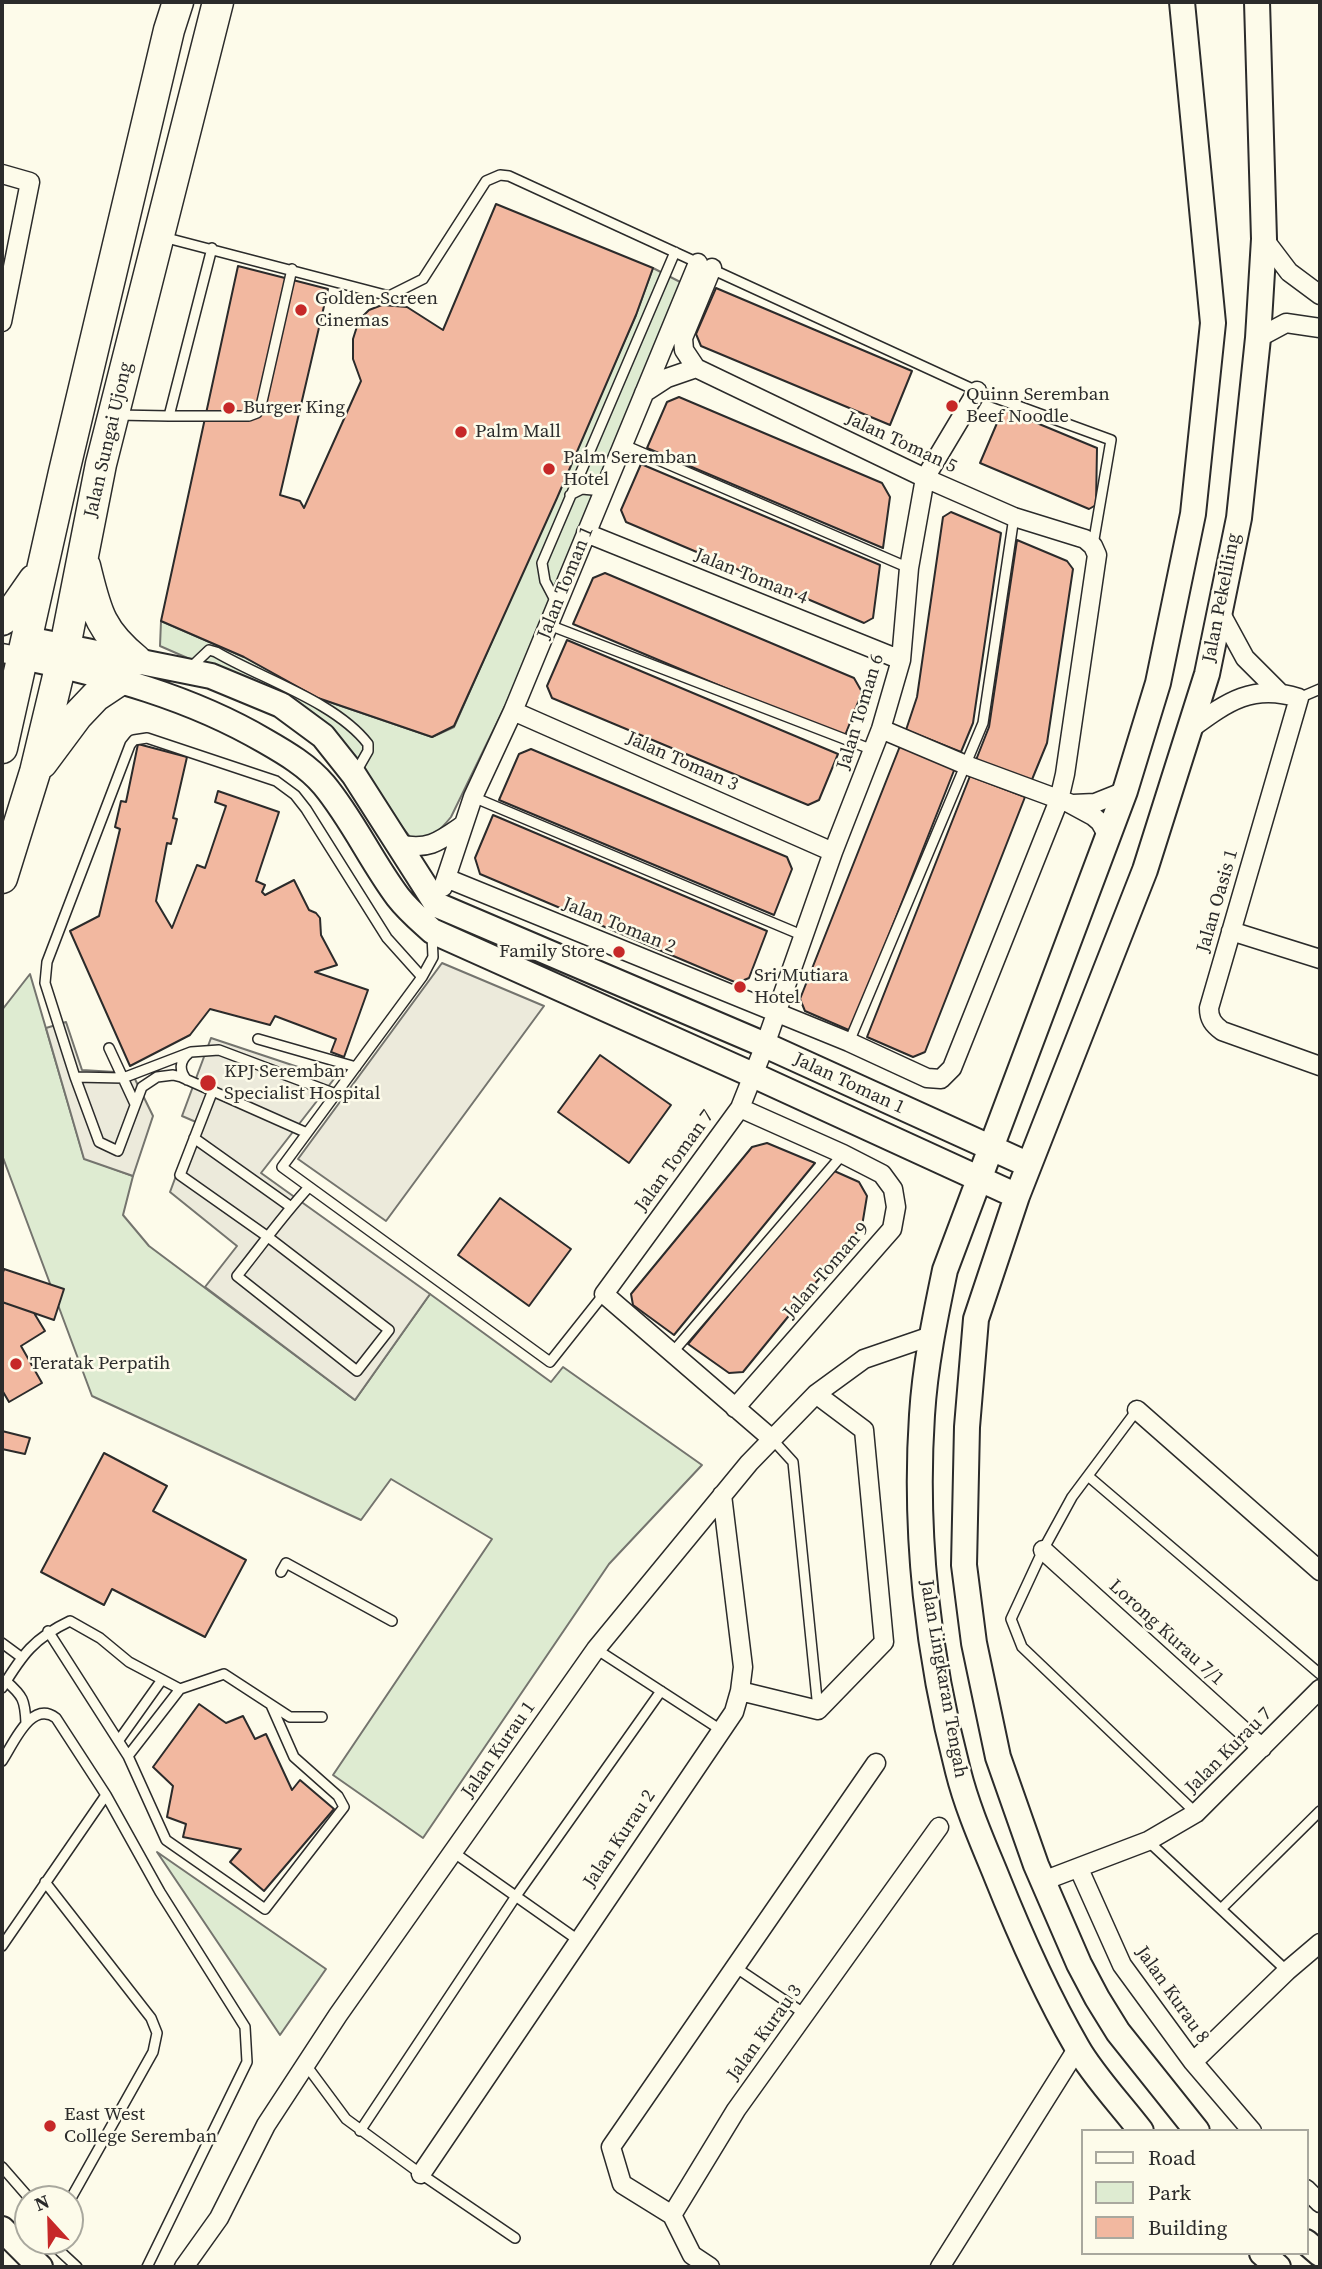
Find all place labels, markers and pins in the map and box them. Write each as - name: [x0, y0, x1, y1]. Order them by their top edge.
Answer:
- place label: Golden Screen Cinemas: [315, 288, 438, 332]
- marker: Golden Screen Cinemas: [293, 302, 309, 318]
- place label: Quinn Seremban Beef Noodle: [966, 384, 1110, 428]
- place label: Burger King: [243, 397, 345, 419]
- marker: Quinn Seremban Beef Noodle: [944, 398, 960, 414]
- marker: Burger King: [221, 400, 237, 416]
- place label: Palm Mall: [475, 421, 561, 443]
- marker: Palm Mall: [453, 424, 469, 440]
- place label: Palm Seremban Hotel: [563, 447, 697, 491]
- marker: Palm Seremban Hotel: [541, 461, 557, 477]
- place label: Family Store: [499, 941, 605, 963]
- marker: Family Store: [611, 944, 627, 960]
- place label: Sri Mutiara Hotel: [754, 965, 849, 1009]
- marker: Sri Mutiara Hotel: [732, 979, 748, 995]
- place label: KPJ Seremban Specialist Hospital: [224, 1061, 380, 1105]
- marker: KPJ Seremban Specialist Hospital: [198, 1073, 218, 1093]
- place label: Teratak Perpatih: [30, 1353, 171, 1375]
- marker: Teratak Perpatih: [8, 1356, 24, 1372]
- place label: East West College Seremban: [64, 2104, 217, 2148]
- marker: East West College Seremban: [42, 2118, 58, 2134]

